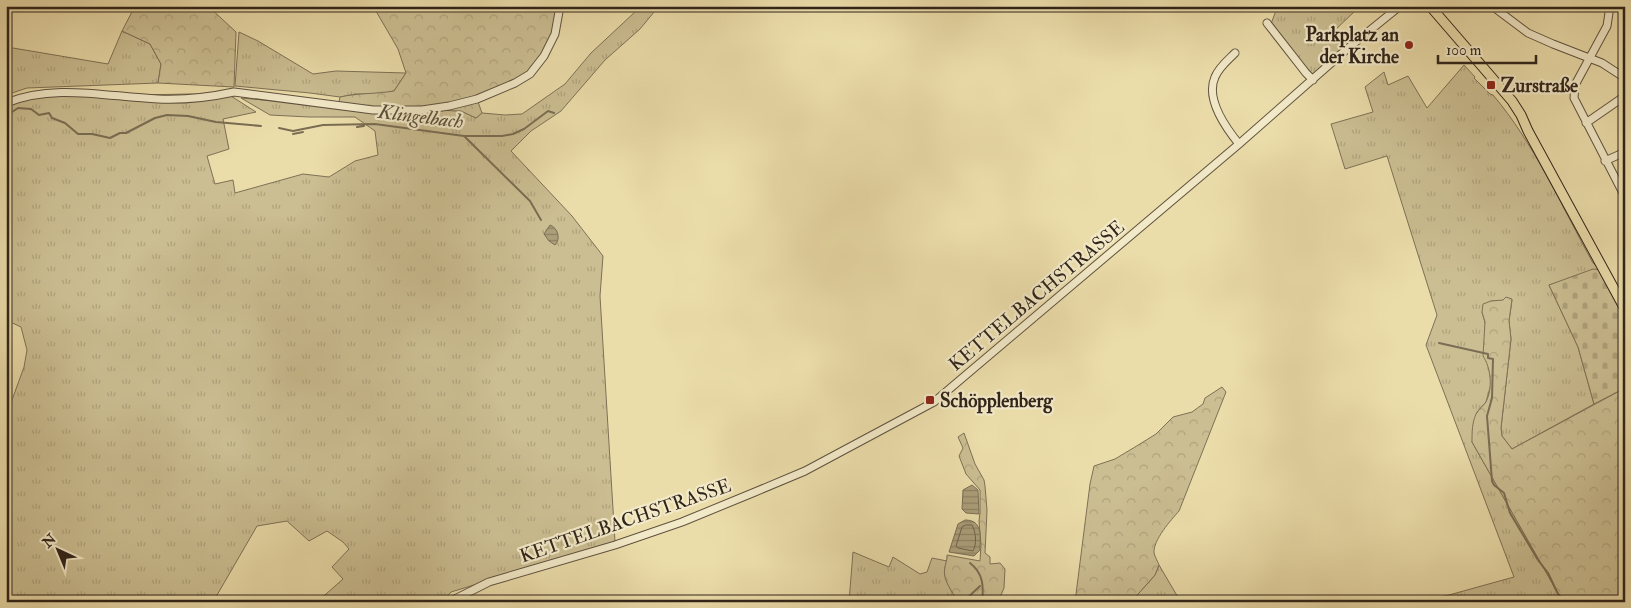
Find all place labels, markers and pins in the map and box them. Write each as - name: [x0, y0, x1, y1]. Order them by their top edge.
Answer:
- place label: Parkplatz an der Kirche: [1305, 23, 1399, 69]
- marker: Parkplatz an der Kirche: [1403, 39, 1415, 51]
- place label: Zurstraße: [1501, 74, 1578, 98]
- marker: Zurstraße: [1485, 79, 1497, 91]
- place label: Schöpplenberg: [940, 389, 1053, 414]
- marker: Schöpplenberg: [924, 394, 936, 406]

